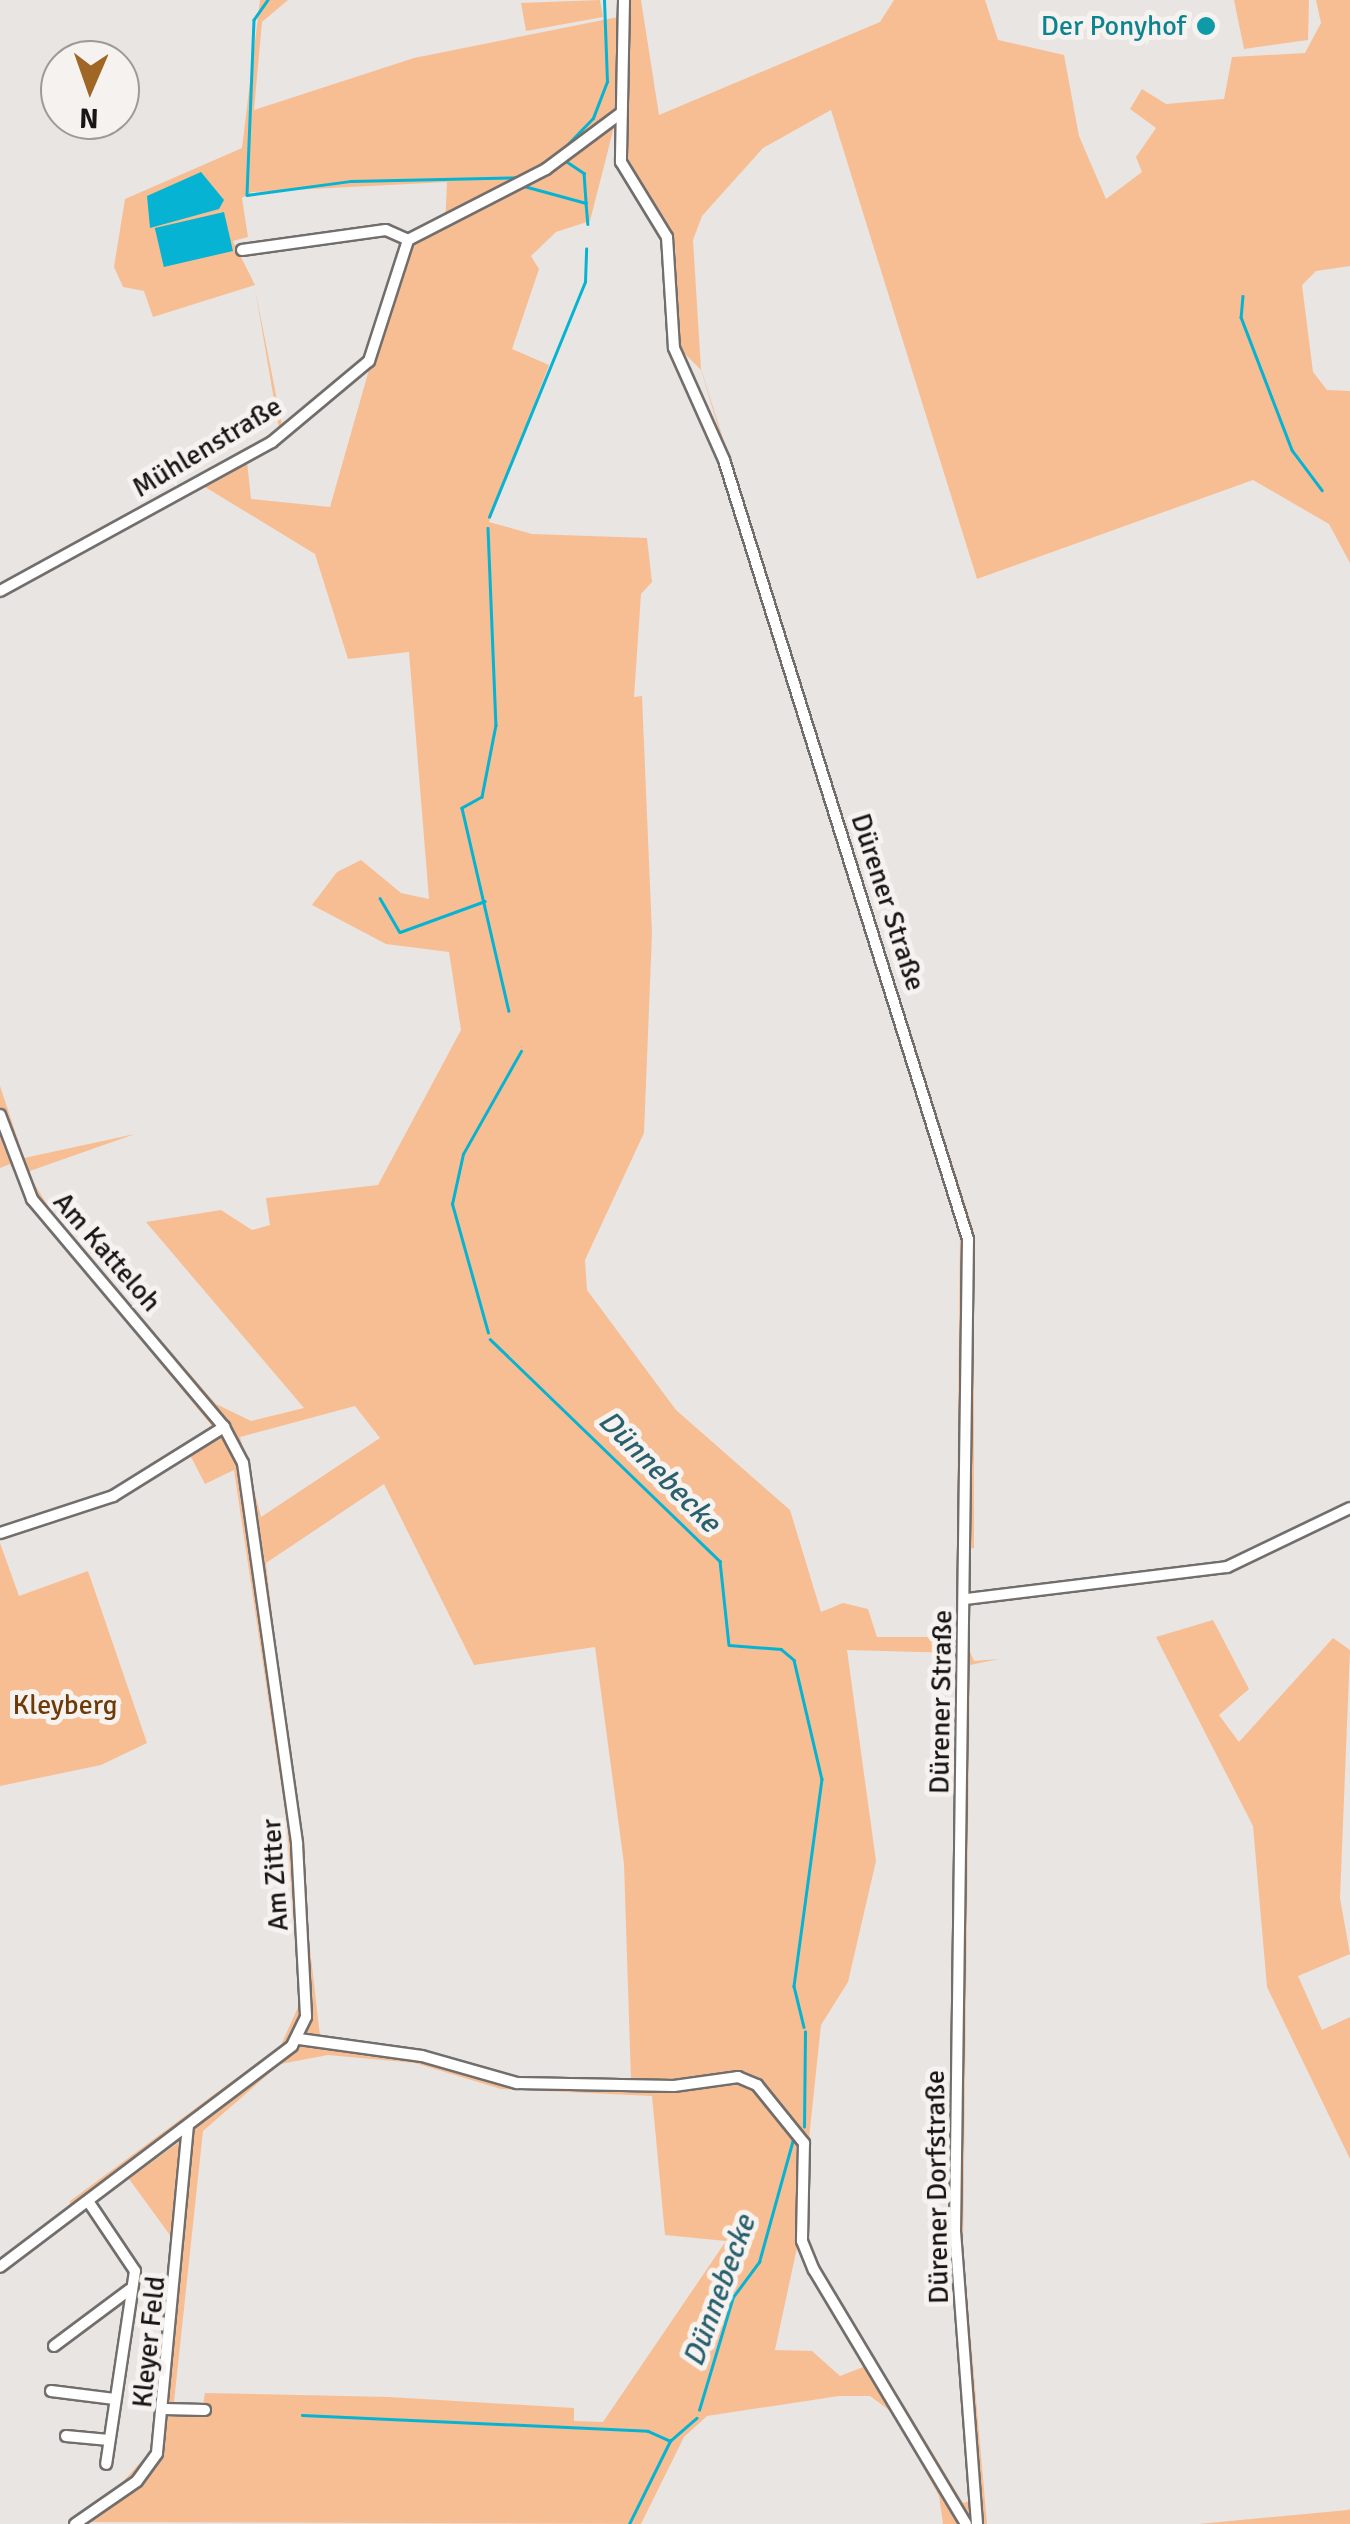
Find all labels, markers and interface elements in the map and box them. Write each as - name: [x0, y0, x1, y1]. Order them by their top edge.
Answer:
- place label: Der Ponyhof: [1041, 9, 1186, 43]
- marker: Der Ponyhof: [1195, 15, 1217, 37]
- north arrow: [40, 40, 140, 140]
- text: N: [79, 101, 99, 135]
- street label: Mühlenstraße: [126, 389, 288, 505]
- street label: Dürener Straße: [844, 809, 932, 995]
- street label: Am Katteloh: [46, 1185, 168, 1319]
- water label: Dünnebecke: [590, 1403, 728, 1541]
- street label: Dürener Straße: [923, 1610, 959, 1794]
- park label: Kleyberg: [13, 1688, 117, 1722]
- street label: Am Zitter: [254, 1818, 296, 1932]
- street label: Dürener Dorfstraße: [918, 2070, 956, 2304]
- water label: Dünnebecke: [676, 2211, 764, 2371]
- street label: Kleyer Feld: [125, 2274, 173, 2410]

